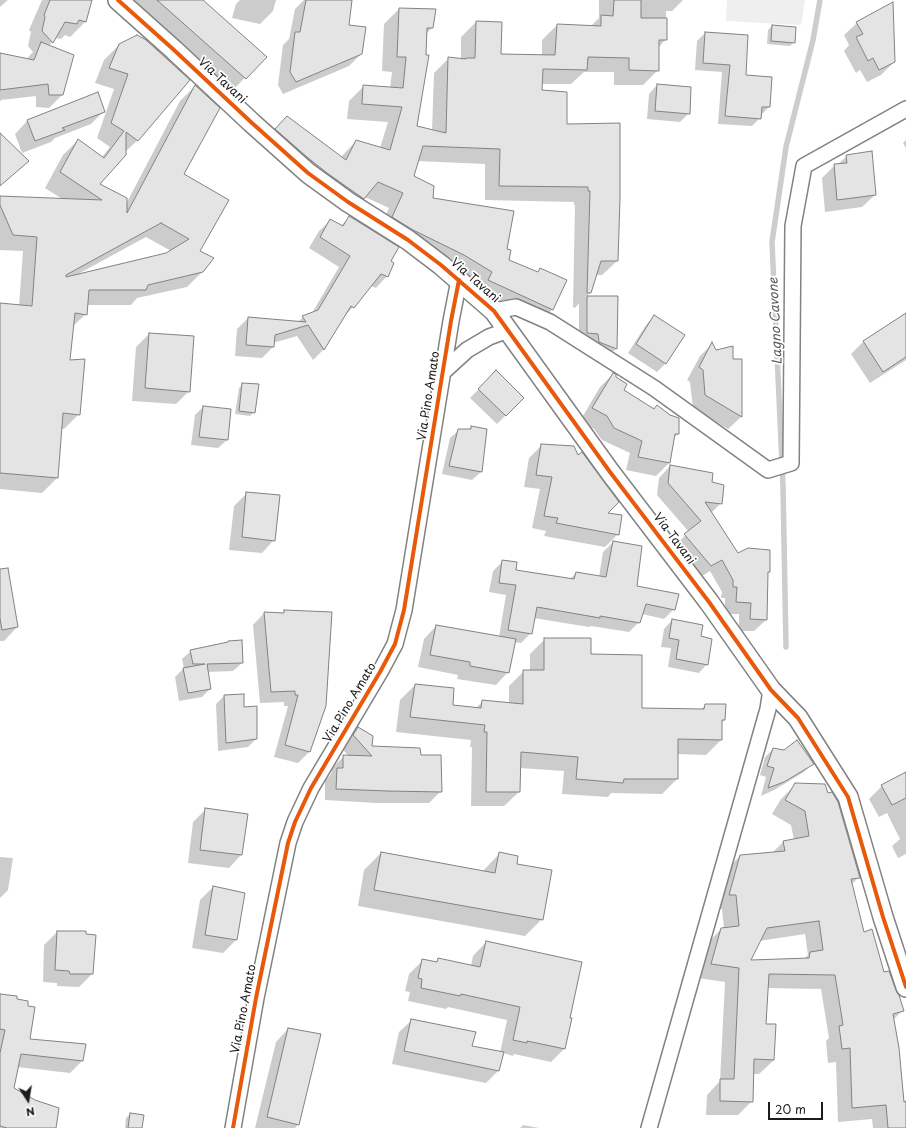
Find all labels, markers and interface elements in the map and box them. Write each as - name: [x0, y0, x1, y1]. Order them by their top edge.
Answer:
- street label: Via Tavani: [195, 55, 249, 107]
- street label: Via Tavani: [447, 256, 503, 306]
- water label: Lagno Cavone: [766, 277, 786, 365]
- street label: Via Pino Amato: [415, 350, 443, 442]
- street label: Via Tavani: [650, 510, 698, 568]
- street label: Via Pino Amato: [321, 660, 379, 746]
- street label: Via Pino Amato: [228, 963, 260, 1055]
- north arrow: [8, 1080, 48, 1120]
- scale bar: [770, 1094, 825, 1120]
- text: 20 m: [775, 1100, 806, 1118]
- text: N: [25, 1103, 37, 1121]

